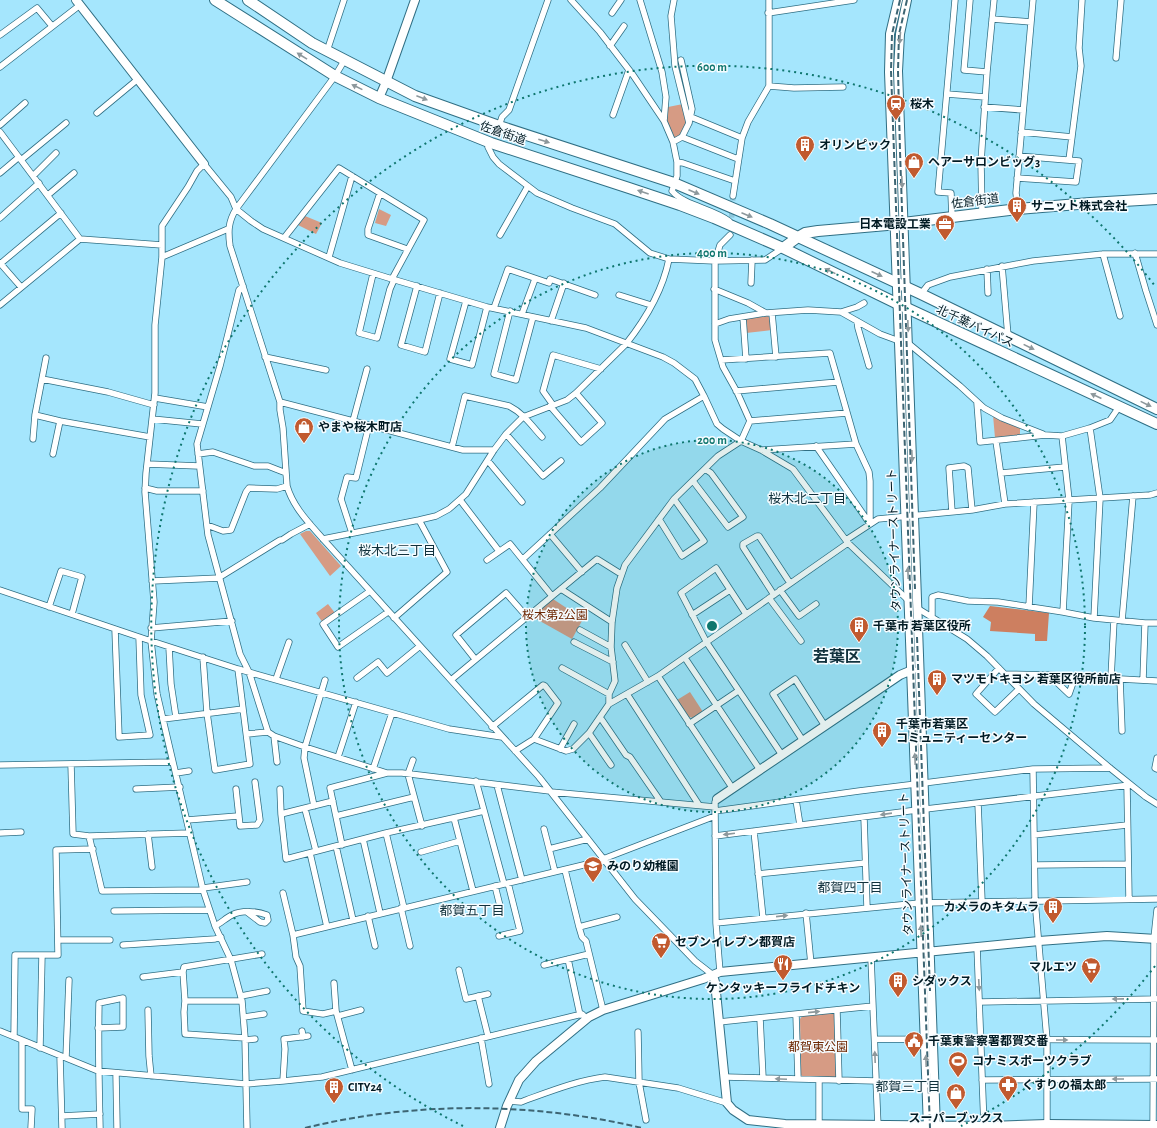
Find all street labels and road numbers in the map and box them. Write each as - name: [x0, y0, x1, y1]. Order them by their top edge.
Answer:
- street label: 佐倉街道: [478, 119, 528, 146]
- street label: 佐倉街道: [950, 191, 1000, 210]
- street label: 北千葉バイパス: [935, 303, 1015, 349]
- street label: タウンライナーストリート: [886, 468, 902, 612]
- street label: タウンライナーストリート: [898, 792, 914, 936]

